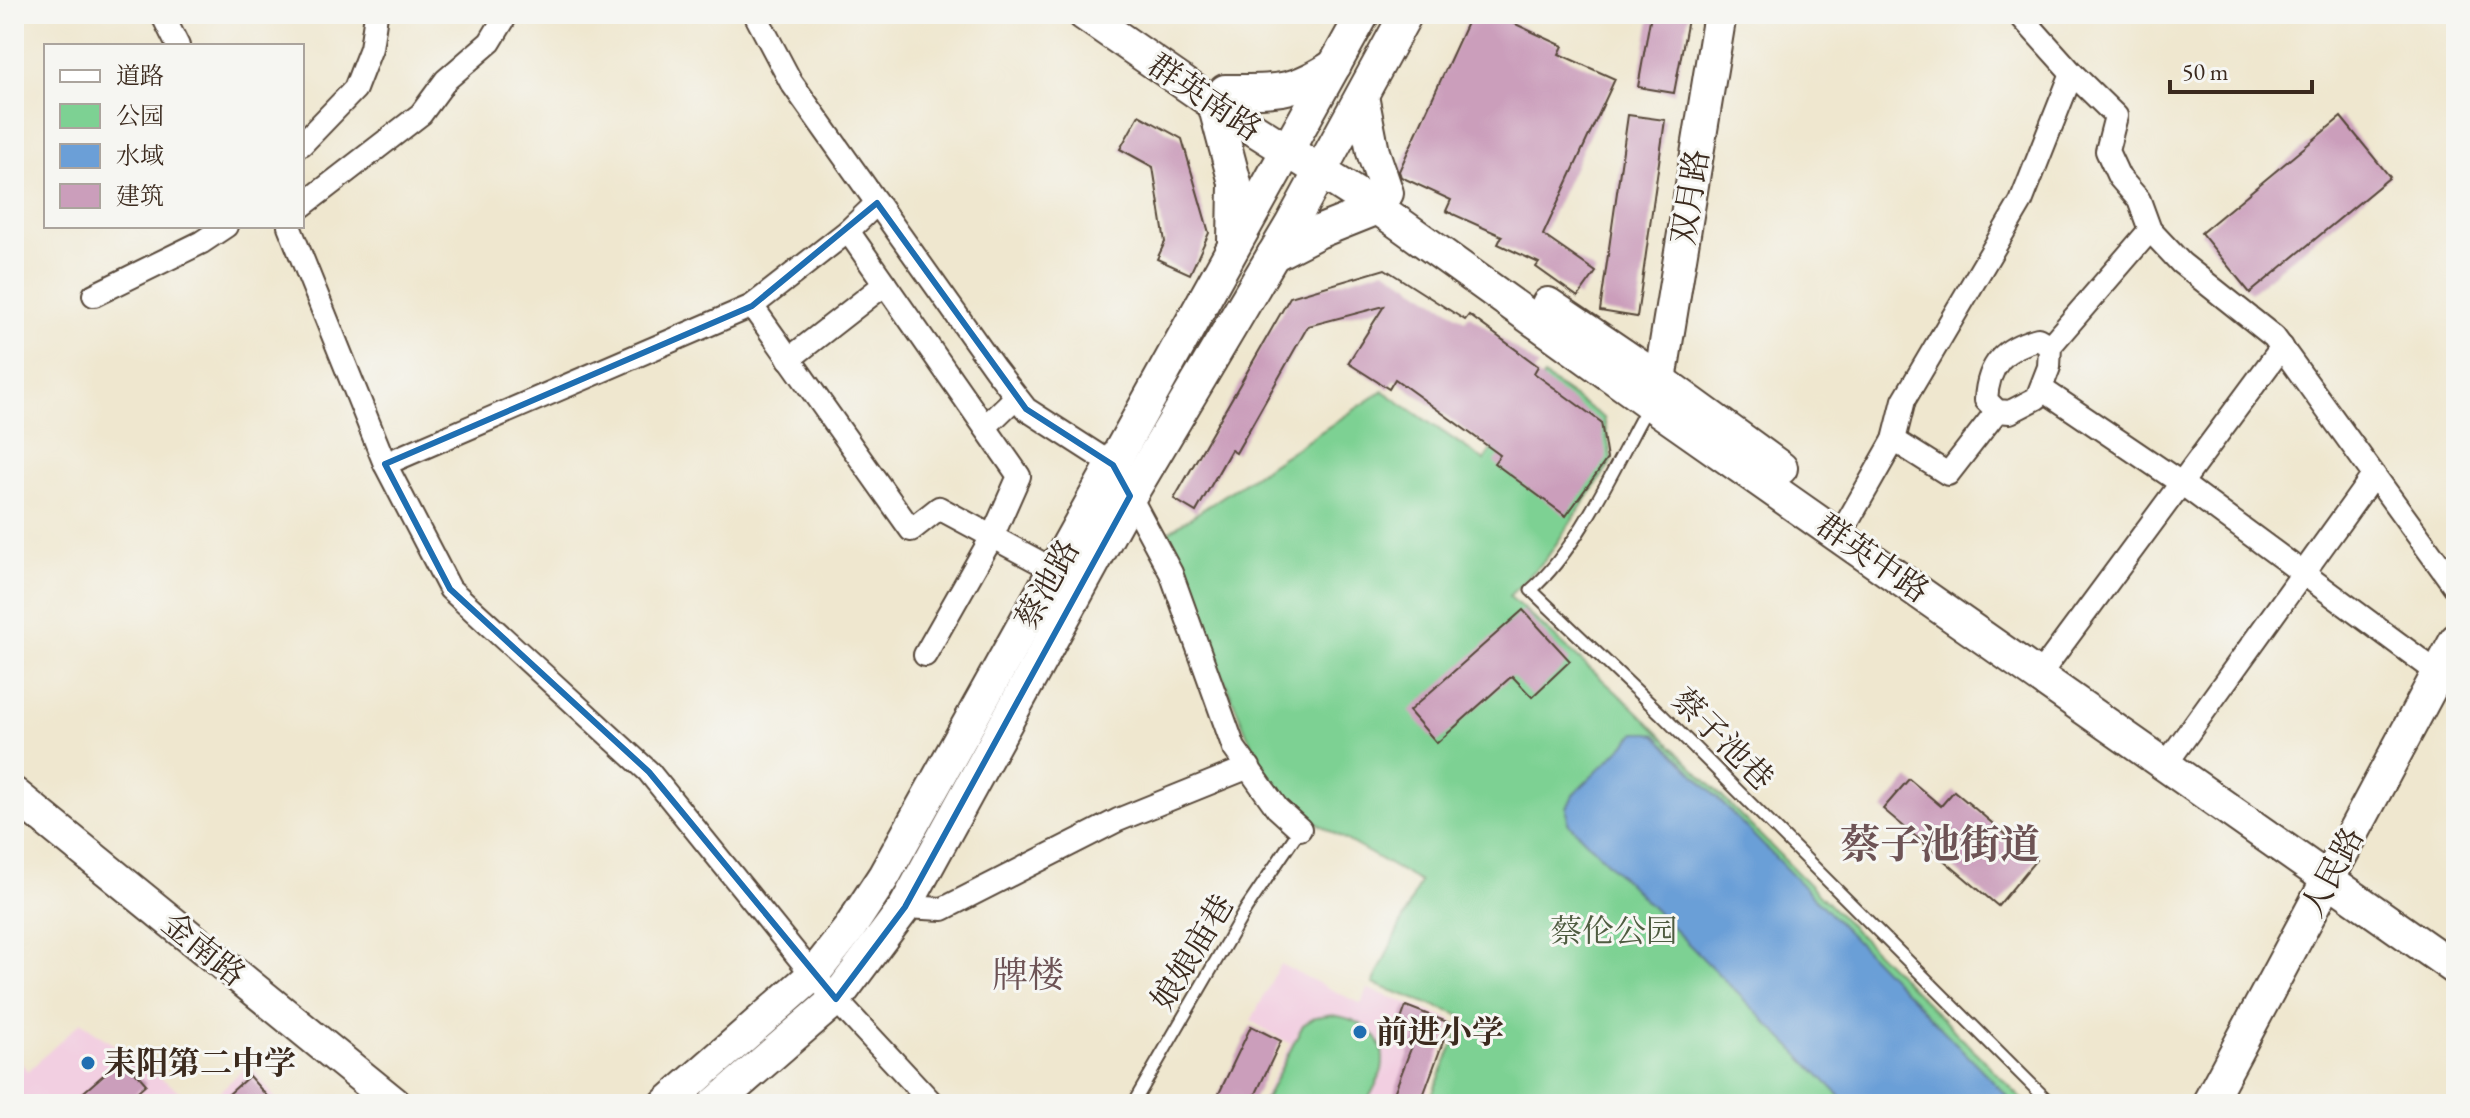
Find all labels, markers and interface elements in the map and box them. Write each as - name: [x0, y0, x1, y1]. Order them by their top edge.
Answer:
- legend: [44, 44, 304, 228]
- street label: 群英南路: [1140, 44, 1270, 150]
- scale bar: [2170, 44, 2312, 94]
- text: 50 m: [2182, 56, 2229, 87]
- text: 道路: [116, 60, 164, 91]
- text: 公园: [116, 100, 164, 131]
- text: 水域: [116, 140, 164, 171]
- street label: 双月路: [1662, 146, 1718, 248]
- text: 建筑: [116, 180, 164, 211]
- street label: 群英中路: [1809, 504, 1937, 612]
- street label: 蔡池路: [1005, 532, 1089, 636]
- street label: 蔡子池巷: [1663, 679, 1783, 799]
- district label: 蔡子池街道: [1840, 818, 2040, 870]
- street label: 人民路: [2291, 820, 2373, 924]
- street label: 娘娘庙巷: [1141, 886, 1243, 1018]
- street label: 金南路: [153, 902, 255, 996]
- park label: 蔡伦公园: [1550, 910, 1678, 952]
- district label: 牌楼: [992, 951, 1064, 998]
- place label: 前进小学: [1376, 1011, 1504, 1053]
- marker: 前进小学: [1351, 1023, 1369, 1041]
- place label: 耒阳第二中学: [104, 1042, 296, 1084]
- marker: 耒阳第二中学: [79, 1054, 97, 1072]

